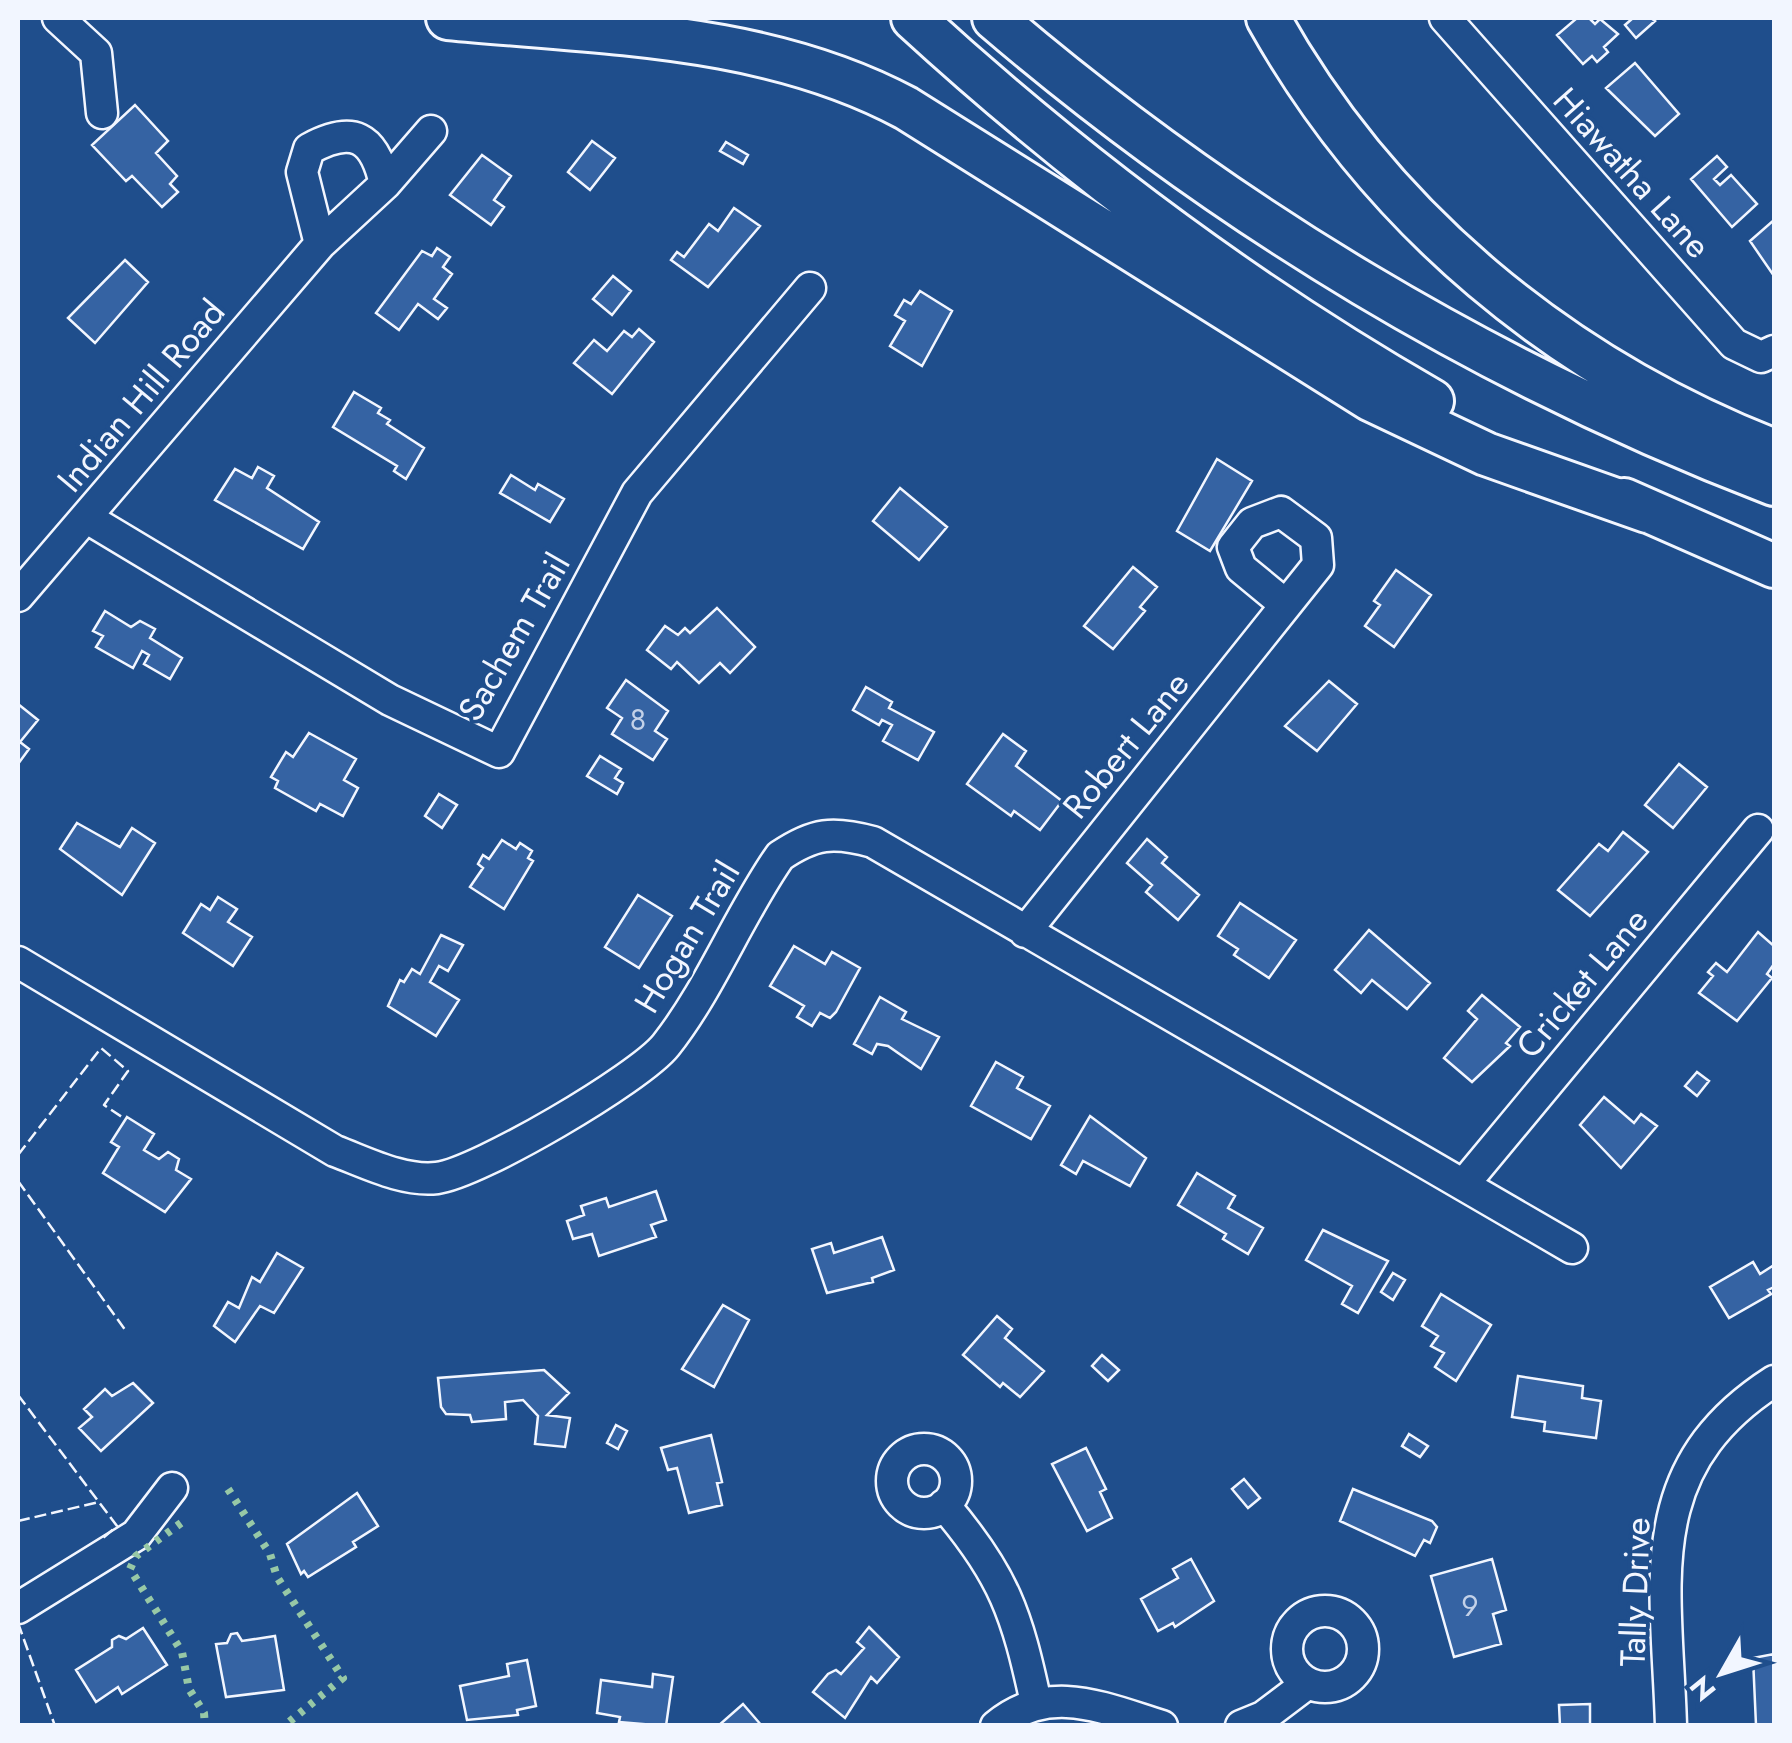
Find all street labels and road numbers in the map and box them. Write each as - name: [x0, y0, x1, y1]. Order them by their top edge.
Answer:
- street label: Hiawatha Lane: [1542, 77, 1722, 269]
- street label: Indian Hill Road: [45, 289, 237, 503]
- street label: Sachem Trail: [446, 544, 582, 730]
- street label: Robert Lane: [1051, 661, 1201, 829]
- street label: Hogan Trail: [622, 852, 752, 1022]
- street label: Cricket Lane: [1504, 897, 1660, 1069]
- street label: Tally Drive: [1607, 1516, 1663, 1668]

